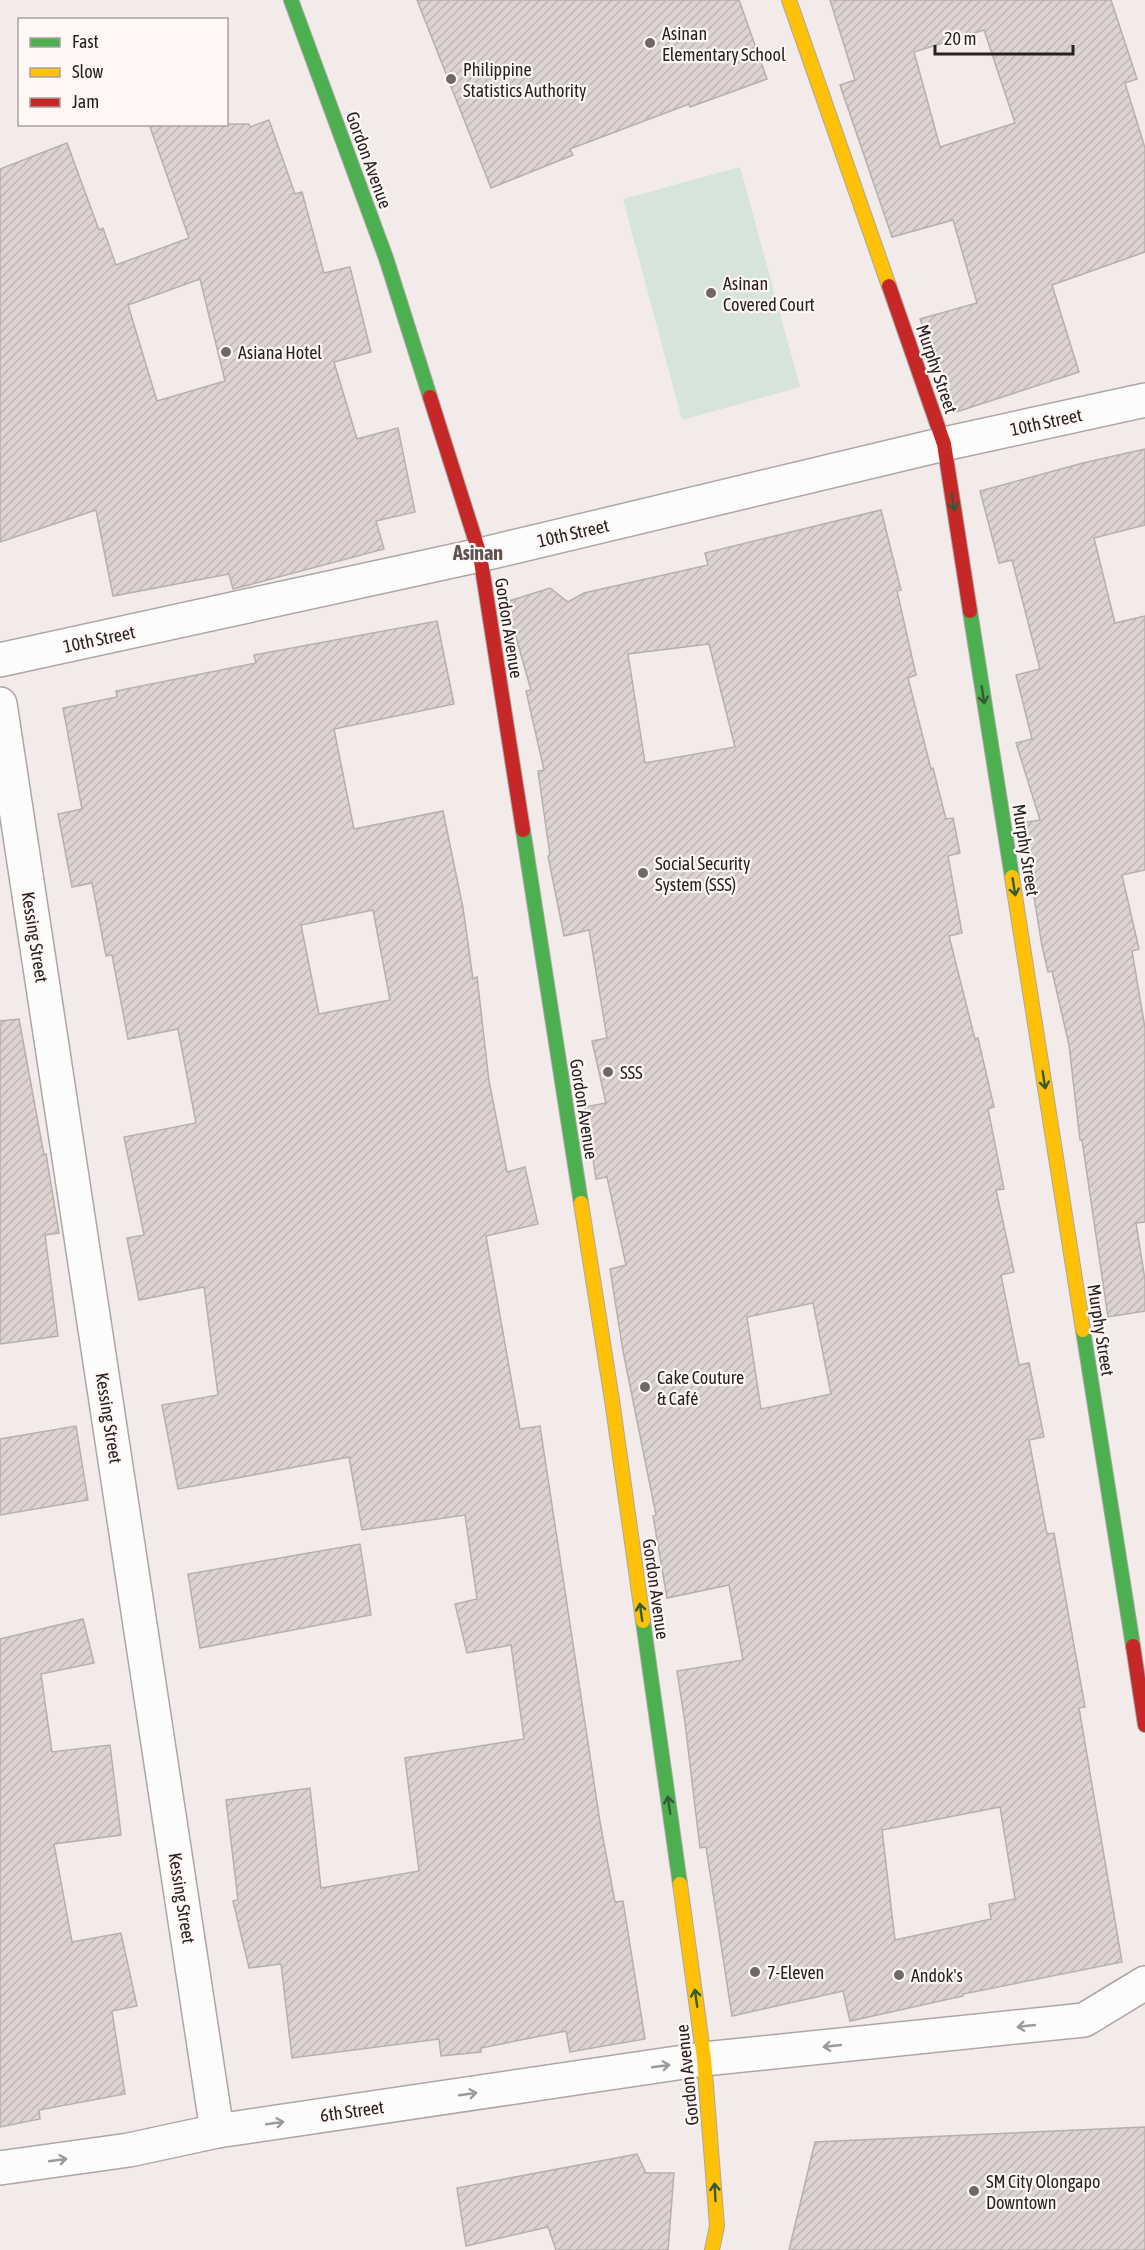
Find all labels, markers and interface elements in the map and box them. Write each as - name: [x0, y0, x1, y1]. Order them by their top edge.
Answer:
- legend: [18, 18, 228, 126]
- scale bar: [935, 18, 1073, 56]
- place label: Asinan Elementary School: [662, 23, 786, 65]
- text: 20 m: [944, 28, 976, 49]
- text: Fast: [72, 31, 99, 52]
- marker: Asinan Elementary School: [643, 36, 657, 50]
- place label: Philippine Statistics Authority: [463, 59, 587, 101]
- text: Slow: [72, 61, 103, 82]
- marker: Philippine Statistics Authority: [444, 72, 458, 86]
- text: Jam: [72, 91, 99, 112]
- street label: Gordon Avenue: [342, 109, 396, 211]
- place label: Asinan Covered Court: [723, 273, 815, 315]
- marker: Asinan Covered Court: [704, 286, 718, 300]
- street label: Murphy Street: [912, 322, 962, 416]
- place label: Asiana Hotel: [238, 342, 322, 363]
- marker: Asiana Hotel: [219, 345, 233, 359]
- street label: 10th Street: [1008, 404, 1084, 440]
- one-way arrow: [948, 492, 959, 512]
- street label: 10th Street: [535, 515, 611, 551]
- district label: Asinan: [452, 541, 503, 564]
- street label: Gordon Avenue: [491, 576, 527, 680]
- street label: 10th Street: [61, 621, 137, 657]
- one-way arrow: [978, 684, 989, 704]
- street label: Murphy Street: [1008, 803, 1044, 897]
- place label: Social Security System (SSS): [655, 853, 750, 895]
- marker: Social Security System (SSS): [636, 866, 650, 880]
- one-way arrow: [1008, 877, 1019, 897]
- street label: Kessing Street: [17, 890, 53, 984]
- street label: Gordon Avenue: [566, 1057, 602, 1161]
- place label: SSS: [620, 1062, 643, 1083]
- marker: SSS: [601, 1065, 615, 1079]
- one-way arrow: [1038, 1070, 1049, 1089]
- street label: Murphy Street: [1083, 1283, 1119, 1377]
- place label: Cake Couture & Café: [657, 1367, 744, 1409]
- street label: Kessing Street: [91, 1371, 127, 1465]
- marker: Cake Couture & Café: [638, 1380, 652, 1394]
- street label: Gordon Avenue: [639, 1537, 673, 1641]
- one-way arrow: [636, 1602, 647, 1622]
- one-way arrow: [663, 1796, 674, 1815]
- street label: Kessing Street: [164, 1851, 200, 1945]
- place label: 7-Eleven: [767, 1962, 824, 1983]
- marker: 7-Eleven: [748, 1965, 762, 1979]
- place label: Andok's: [911, 1965, 963, 1986]
- marker: Andok's: [892, 1968, 906, 1982]
- one-way arrow: [690, 1989, 701, 2008]
- one-way arrow: [1016, 2021, 1036, 2032]
- street label: Gordon Avenue: [671, 2024, 703, 2126]
- one-way arrow: [822, 2041, 842, 2052]
- one-way arrow: [650, 2060, 670, 2071]
- one-way arrow: [457, 2089, 477, 2100]
- street label: 6th Street: [319, 2096, 385, 2126]
- one-way arrow: [265, 2117, 284, 2128]
- one-way arrow: [48, 2155, 67, 2166]
- place label: SM City Olongapo Downtown: [986, 2171, 1100, 2213]
- one-way arrow: [709, 2182, 720, 2202]
- marker: SM City Olongapo Downtown: [967, 2184, 981, 2198]

